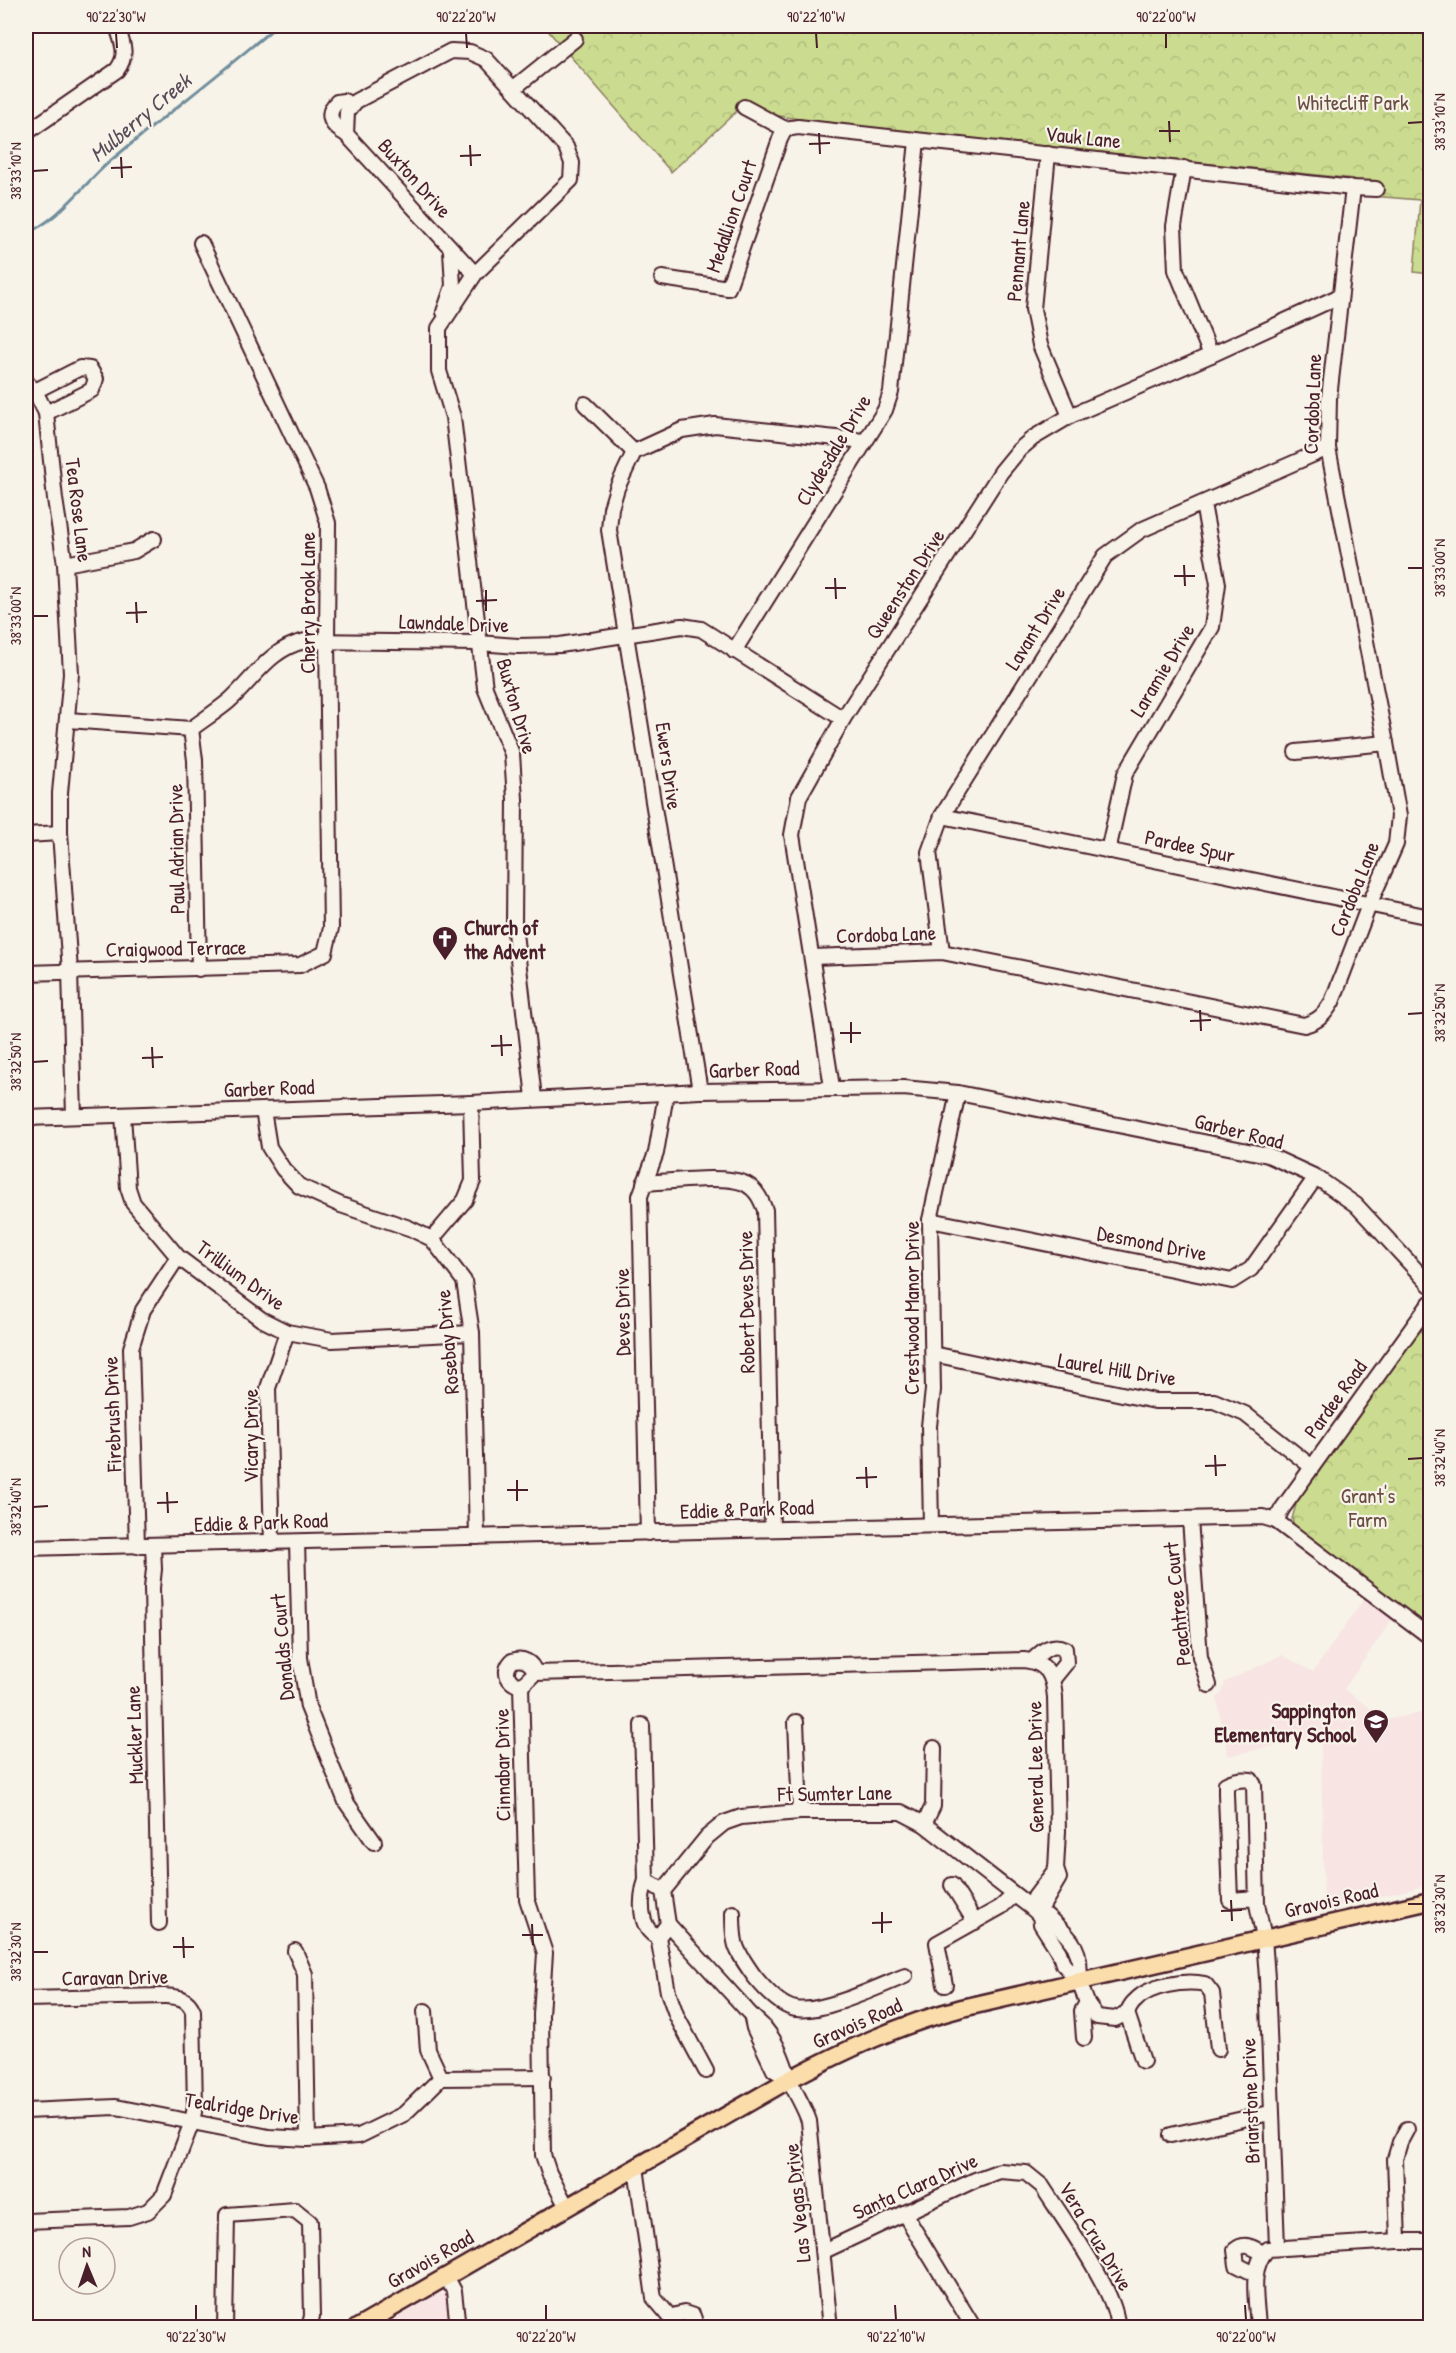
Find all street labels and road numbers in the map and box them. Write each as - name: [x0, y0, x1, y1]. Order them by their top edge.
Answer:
- street label: Vauk Lane: [1044, 119, 1122, 155]
- street label: Buxton Drive: [371, 132, 459, 224]
- street label: Medallion Court: [698, 155, 764, 276]
- street label: Pennant Lane: [999, 199, 1037, 303]
- street label: Cordoba Lane: [1296, 353, 1328, 455]
- street label: Clydesdale Drive: [788, 389, 878, 511]
- street label: Tea Rose Lane: [58, 456, 100, 564]
- street label: Queenston Drive: [859, 523, 951, 645]
- street label: Cherry Brook Lane: [293, 532, 322, 674]
- street label: Lavant Drive: [998, 581, 1072, 675]
- street label: Lawndale Drive: [399, 607, 509, 639]
- street label: Laramie Drive: [1123, 618, 1201, 722]
- street label: Buxton Drive: [490, 655, 544, 757]
- street label: Ewers Drive: [649, 720, 689, 812]
- street label: Paul Adrian Drive: [160, 784, 192, 914]
- street label: Pardee Spur: [1142, 822, 1238, 870]
- street label: Cordoba Lane: [1322, 837, 1386, 941]
- street label: Cordoba Lane: [835, 918, 937, 950]
- street label: Craigwood Terrace: [105, 932, 247, 964]
- street label: Garber Road: [708, 1053, 800, 1085]
- street label: Garber Road: [223, 1072, 315, 1104]
- street label: Garber Road: [1191, 1106, 1287, 1156]
- street label: Desmond Drive: [1095, 1218, 1209, 1268]
- street label: Crestwood Manor Drive: [897, 1221, 926, 1395]
- street label: Robert Deves Drive: [730, 1230, 762, 1374]
- street label: Trillium Drive: [191, 1233, 291, 1317]
- street label: Deves Drive: [607, 1268, 637, 1356]
- street label: Rosebay Drive: [428, 1289, 466, 1395]
- street label: Laurel Hill Drive: [1056, 1345, 1178, 1393]
- street label: Pardee Road: [1297, 1354, 1373, 1444]
- street label: Firebrush Drive: [95, 1356, 129, 1473]
- street label: Vicary Drive: [236, 1389, 265, 1483]
- street label: Eddie & Park Road: [680, 1492, 814, 1526]
- street label: Eddie & Park Road: [194, 1505, 328, 1539]
- street label: Peachtree Court: [1156, 1540, 1198, 1667]
- street label: Donalds Court: [263, 1592, 301, 1701]
- street label: Muckler Lane: [118, 1685, 150, 1785]
- street label: General Lee Drive: [1019, 1701, 1051, 1833]
- street label: Cinnabar Drive: [487, 1708, 517, 1822]
- street label: Ft Sumter Lane: [776, 1778, 893, 1809]
- street label: Gravois Road: [1281, 1875, 1381, 1925]
- street label: Caravan Drive: [61, 1962, 169, 1992]
- street label: Gravois Road: [808, 1990, 906, 2056]
- street label: Briarstone Drive: [1233, 2038, 1267, 2164]
- street label: Tealridge Drive: [183, 2085, 301, 2131]
- street label: Las Vegas Drive: [776, 2142, 818, 2264]
- street label: Santa Clara Drive: [848, 2146, 982, 2226]
- street label: Vera Cruz Drive: [1052, 2176, 1140, 2296]
- street label: Gravois Road: [381, 2223, 479, 2295]

